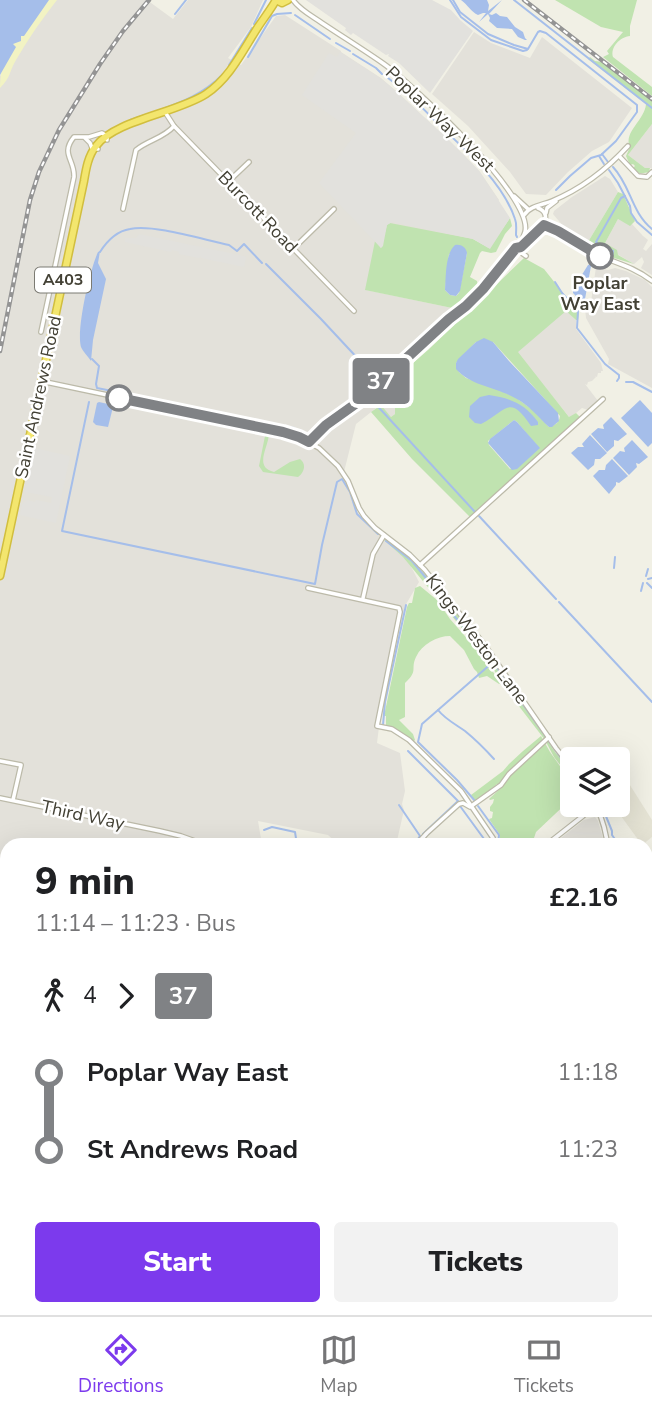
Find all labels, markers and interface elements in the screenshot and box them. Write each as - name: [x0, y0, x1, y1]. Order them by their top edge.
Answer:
- street label: Poplar Way West: [380, 61, 500, 178]
- street label: Burcott Road: [213, 166, 303, 258]
- marker: Poplar Way East: [587, 243, 613, 269]
- road number: A403: [35, 268, 91, 292]
- place label: Poplar Way East: [560, 271, 640, 316]
- street label: Saint Andrews Road: [9, 313, 67, 481]
- line badge: 37: [350, 358, 412, 404]
- text: 37: [367, 365, 395, 397]
- unlabelled marker: [106, 385, 132, 411]
- street label: Kings Weston Lane: [420, 569, 534, 709]
- map controls: [560, 747, 630, 817]
- button: layers: [560, 747, 630, 817]
- street label: Third Way: [39, 795, 127, 836]
- text: 9 min: [35, 856, 135, 907]
- text: £2.16: [549, 880, 618, 915]
- text: 11:14 – 11:23 · Bus: [35, 908, 236, 939]
- icon: walk: [35, 977, 73, 1015]
- icon: forward: [107, 977, 145, 1015]
- text: 4: [83, 980, 97, 1011]
- text: 37: [169, 980, 198, 1012]
- text: Poplar Way East: [87, 1055, 288, 1090]
- text: 11:18: [558, 1057, 618, 1088]
- text: St Andrews Road: [87, 1132, 298, 1167]
- text: 11:23: [558, 1134, 618, 1165]
- button: Start: [35, 1222, 320, 1302]
- button: Tickets: [334, 1222, 618, 1302]
- tab: Directions: [78, 1331, 164, 1399]
- tab: Map: [320, 1331, 358, 1399]
- tab: Tickets: [514, 1331, 574, 1399]

